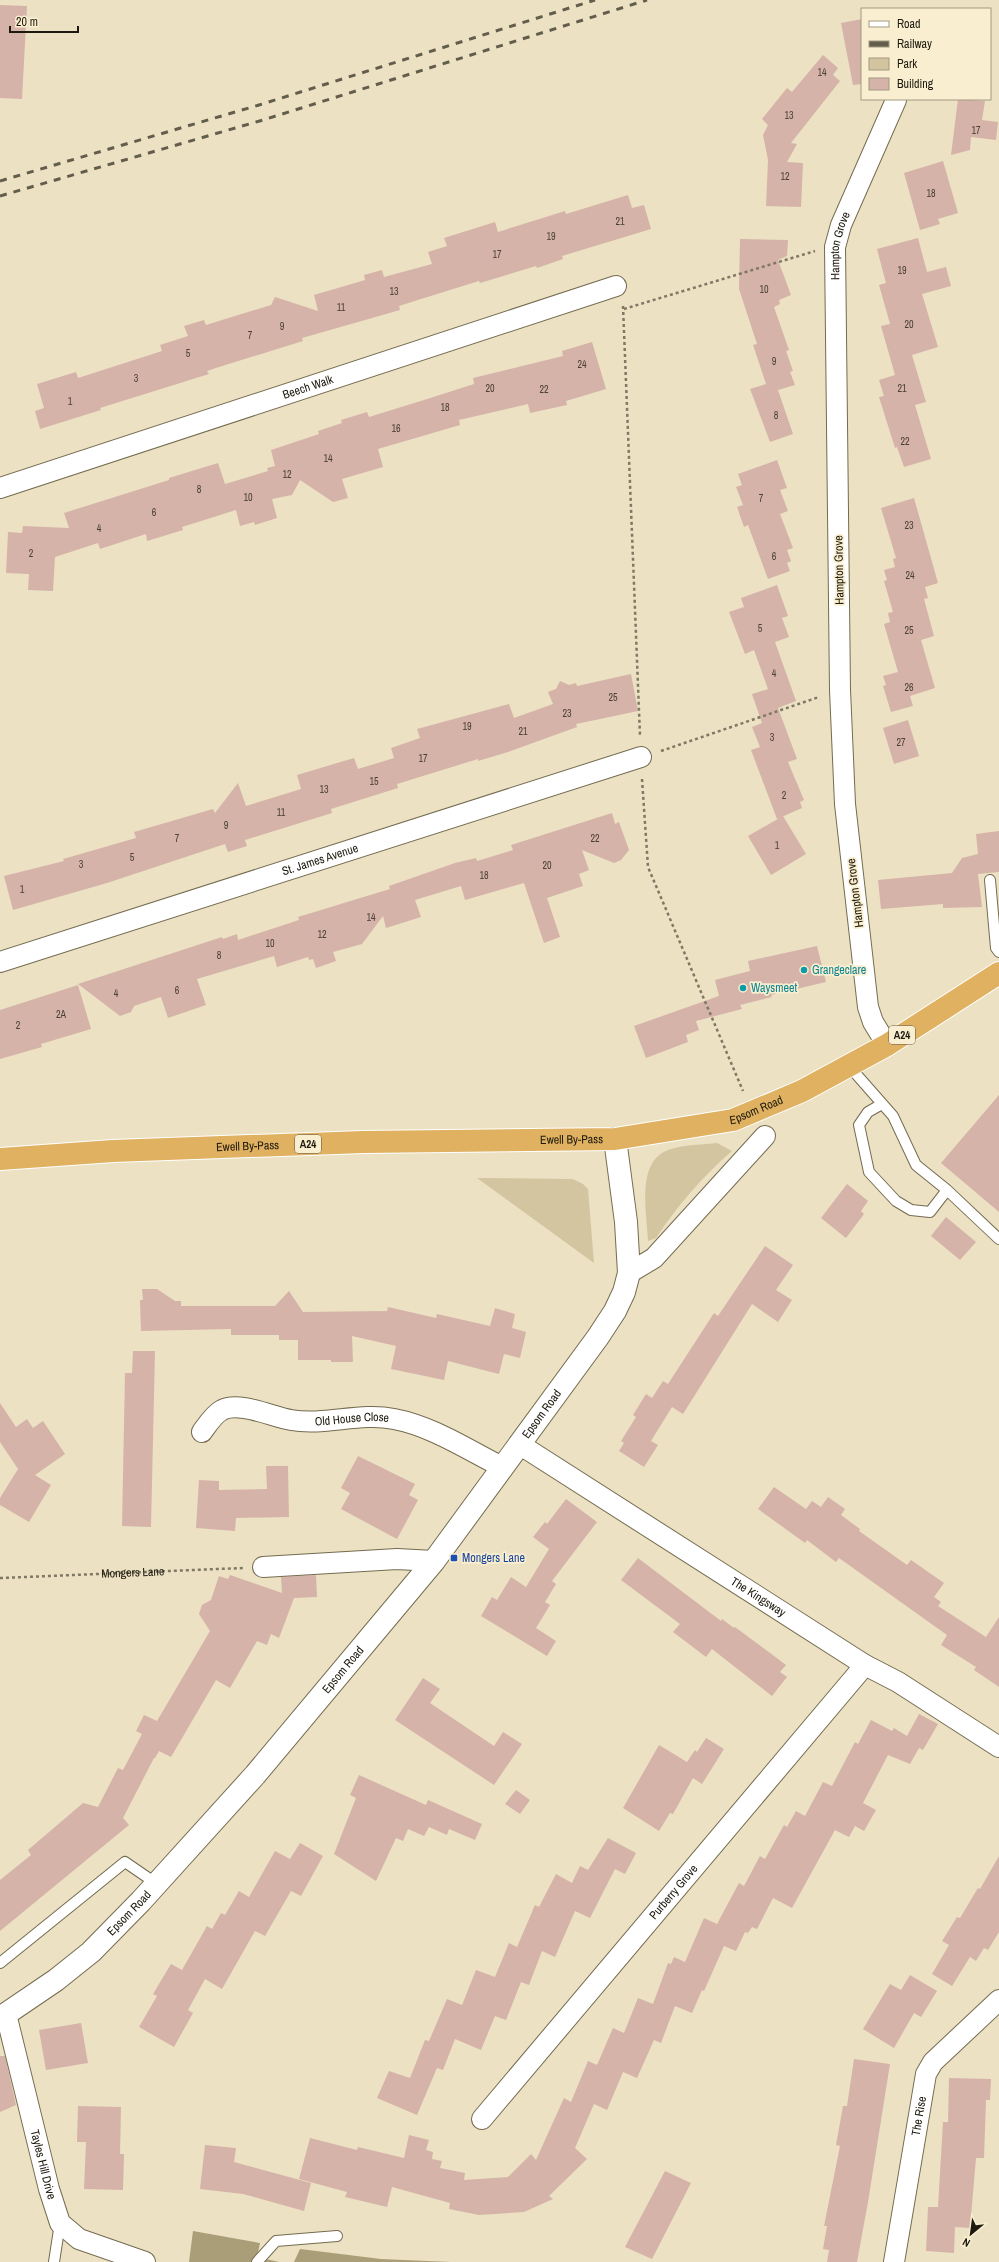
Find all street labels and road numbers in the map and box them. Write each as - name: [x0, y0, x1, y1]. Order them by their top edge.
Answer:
- street label: Hampton Grove: [827, 209, 854, 280]
- street label: Beech Walk: [281, 371, 335, 403]
- street label: Hampton Grove: [830, 535, 848, 605]
- street label: St. James Avenue: [280, 840, 360, 879]
- street label: Hampton Grove: [843, 858, 867, 928]
- road number: A24: [889, 1026, 915, 1044]
- street label: Epsom Road: [728, 1092, 785, 1128]
- street label: Ewell By-Pass: [540, 1131, 603, 1148]
- road number: A24: [295, 1135, 321, 1153]
- street label: Ewell By-Pass: [216, 1137, 279, 1155]
- street label: Epsom Road: [518, 1386, 565, 1442]
- street label: Old House Close: [314, 1409, 390, 1429]
- street label: Mongers Lane: [101, 1563, 165, 1582]
- street label: The Kingsway: [728, 1573, 789, 1620]
- street label: Epsom Road: [319, 1643, 367, 1697]
- street label: Purberry Grove: [646, 1861, 701, 1923]
- street label: Epsom Road: [103, 1887, 155, 1939]
- street label: The Rise: [908, 2095, 930, 2137]
- street label: Tayles Hill Drive: [27, 2128, 60, 2201]

